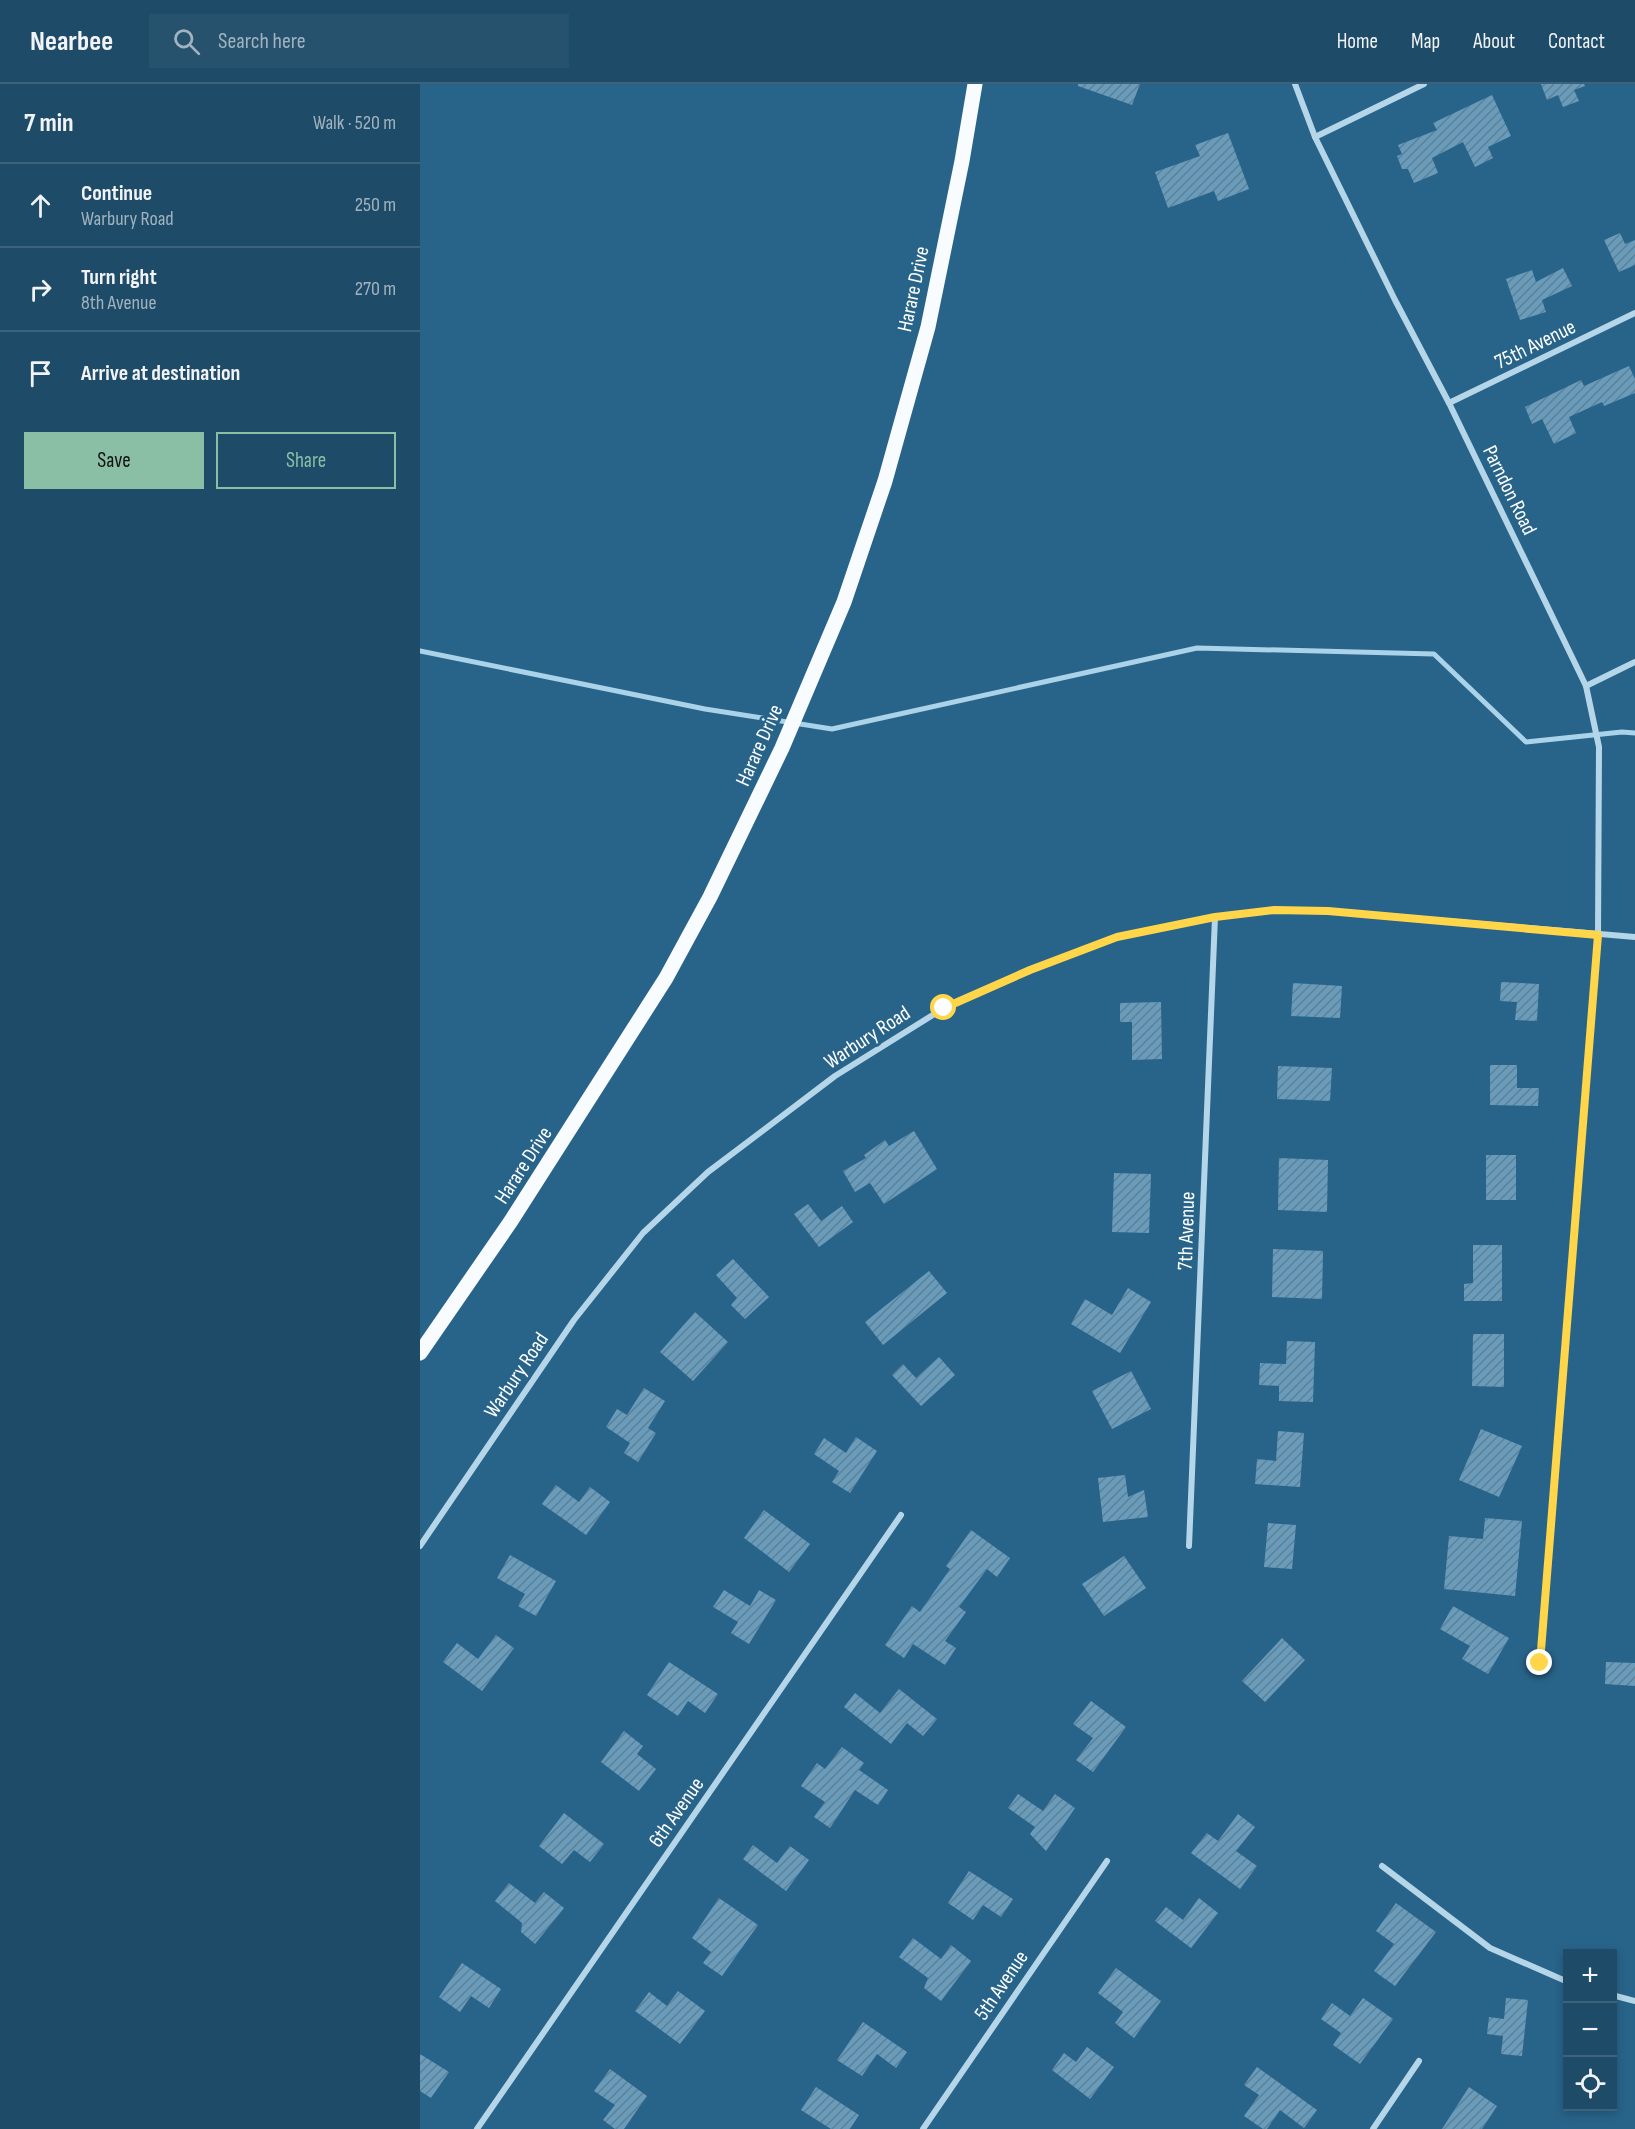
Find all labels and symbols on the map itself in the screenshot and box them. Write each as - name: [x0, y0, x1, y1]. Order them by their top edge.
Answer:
- street label: Harare Drive: [892, 244, 935, 334]
- street label: 75th Avenue: [1491, 314, 1580, 375]
- street label: Parndon Road: [1477, 441, 1542, 539]
- street label: Harare Drive: [730, 701, 789, 790]
- route start: [930, 994, 956, 1020]
- street label: Warbury Road: [820, 1000, 915, 1074]
- street label: Harare Drive: [489, 1122, 558, 1208]
- street label: 7th Avenue: [1173, 1191, 1200, 1271]
- street label: Warbury Road: [479, 1328, 554, 1423]
- route end: [1526, 1649, 1552, 1675]
- street label: 6th Avenue: [643, 1773, 709, 1852]
- street label: 5th Avenue: [969, 1946, 1034, 2025]

